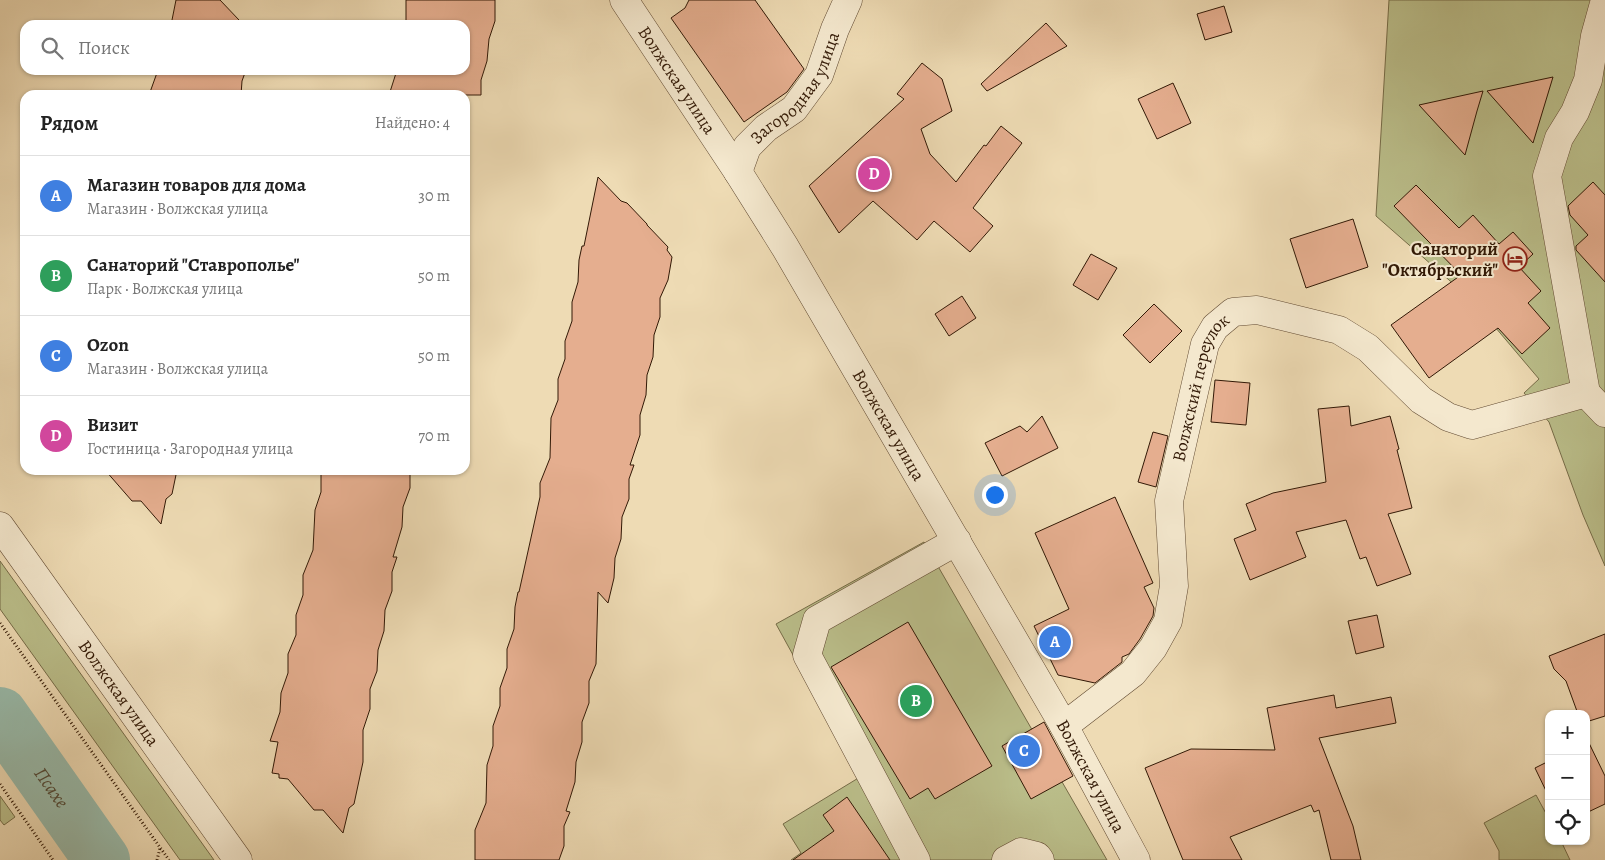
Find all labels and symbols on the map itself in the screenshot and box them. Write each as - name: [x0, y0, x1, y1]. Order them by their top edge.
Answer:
- street label: Волжская улица: [632, 21, 722, 139]
- street label: Загородная улица: [745, 28, 845, 149]
- pin: D: [858, 155, 890, 193]
- place label: Санаторий "Октябрьский": [1382, 237, 1498, 282]
- hotel icon: Санаторий "Октябрьский": [1502, 246, 1528, 272]
- street label: Волжский переулок: [1166, 308, 1234, 464]
- street label: Волжская улица: [847, 365, 931, 486]
- your location: [982, 482, 1008, 508]
- pin: A: [1039, 623, 1071, 661]
- street label: Волжская улица: [73, 635, 165, 751]
- pin: B: [900, 682, 932, 720]
- street label: Волжская улица: [1051, 715, 1131, 837]
- pin: C: [1008, 732, 1040, 770]
- water label: Псахе: [28, 762, 75, 814]

